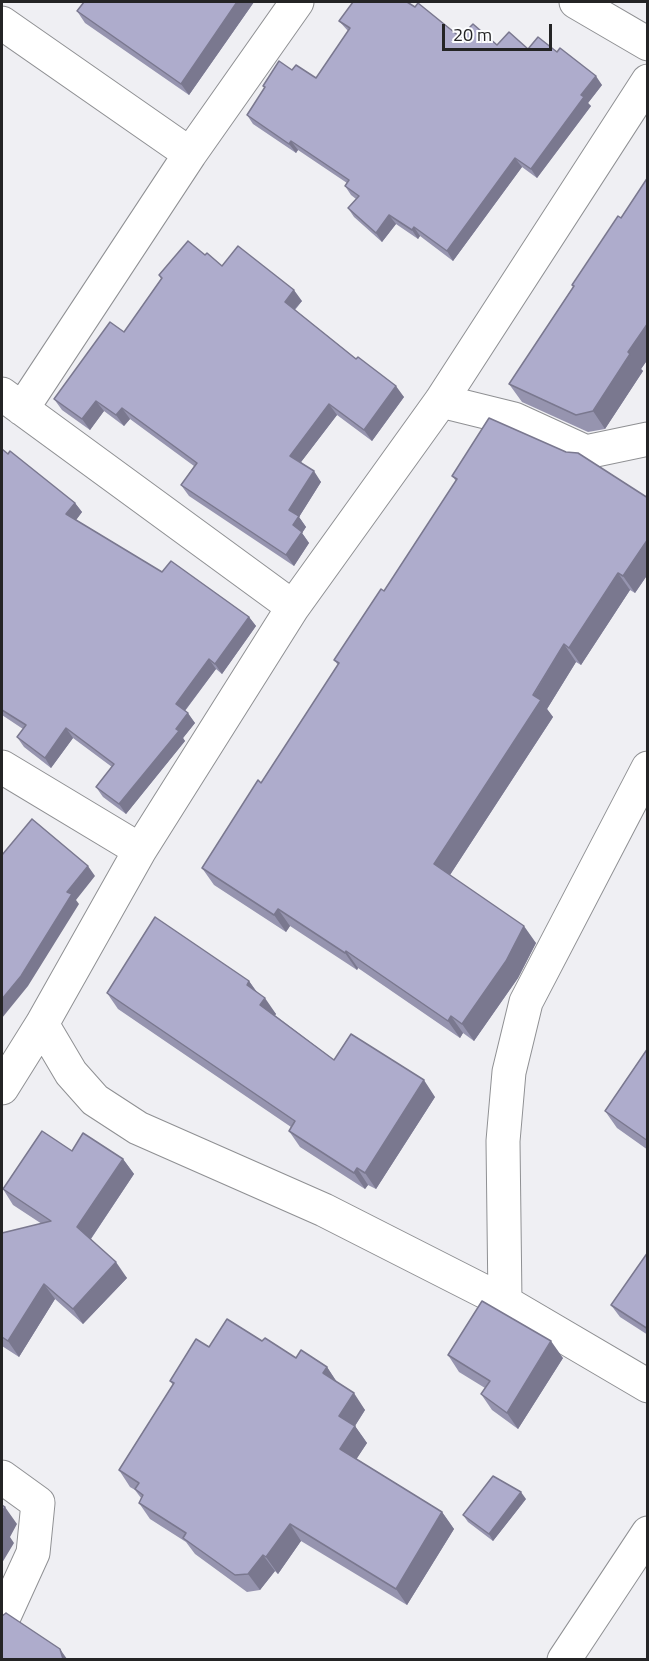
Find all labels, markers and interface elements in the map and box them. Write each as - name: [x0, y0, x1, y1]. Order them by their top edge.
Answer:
- scale bar: [445, 12, 554, 50]
- text: 20 m: [453, 21, 492, 48]

